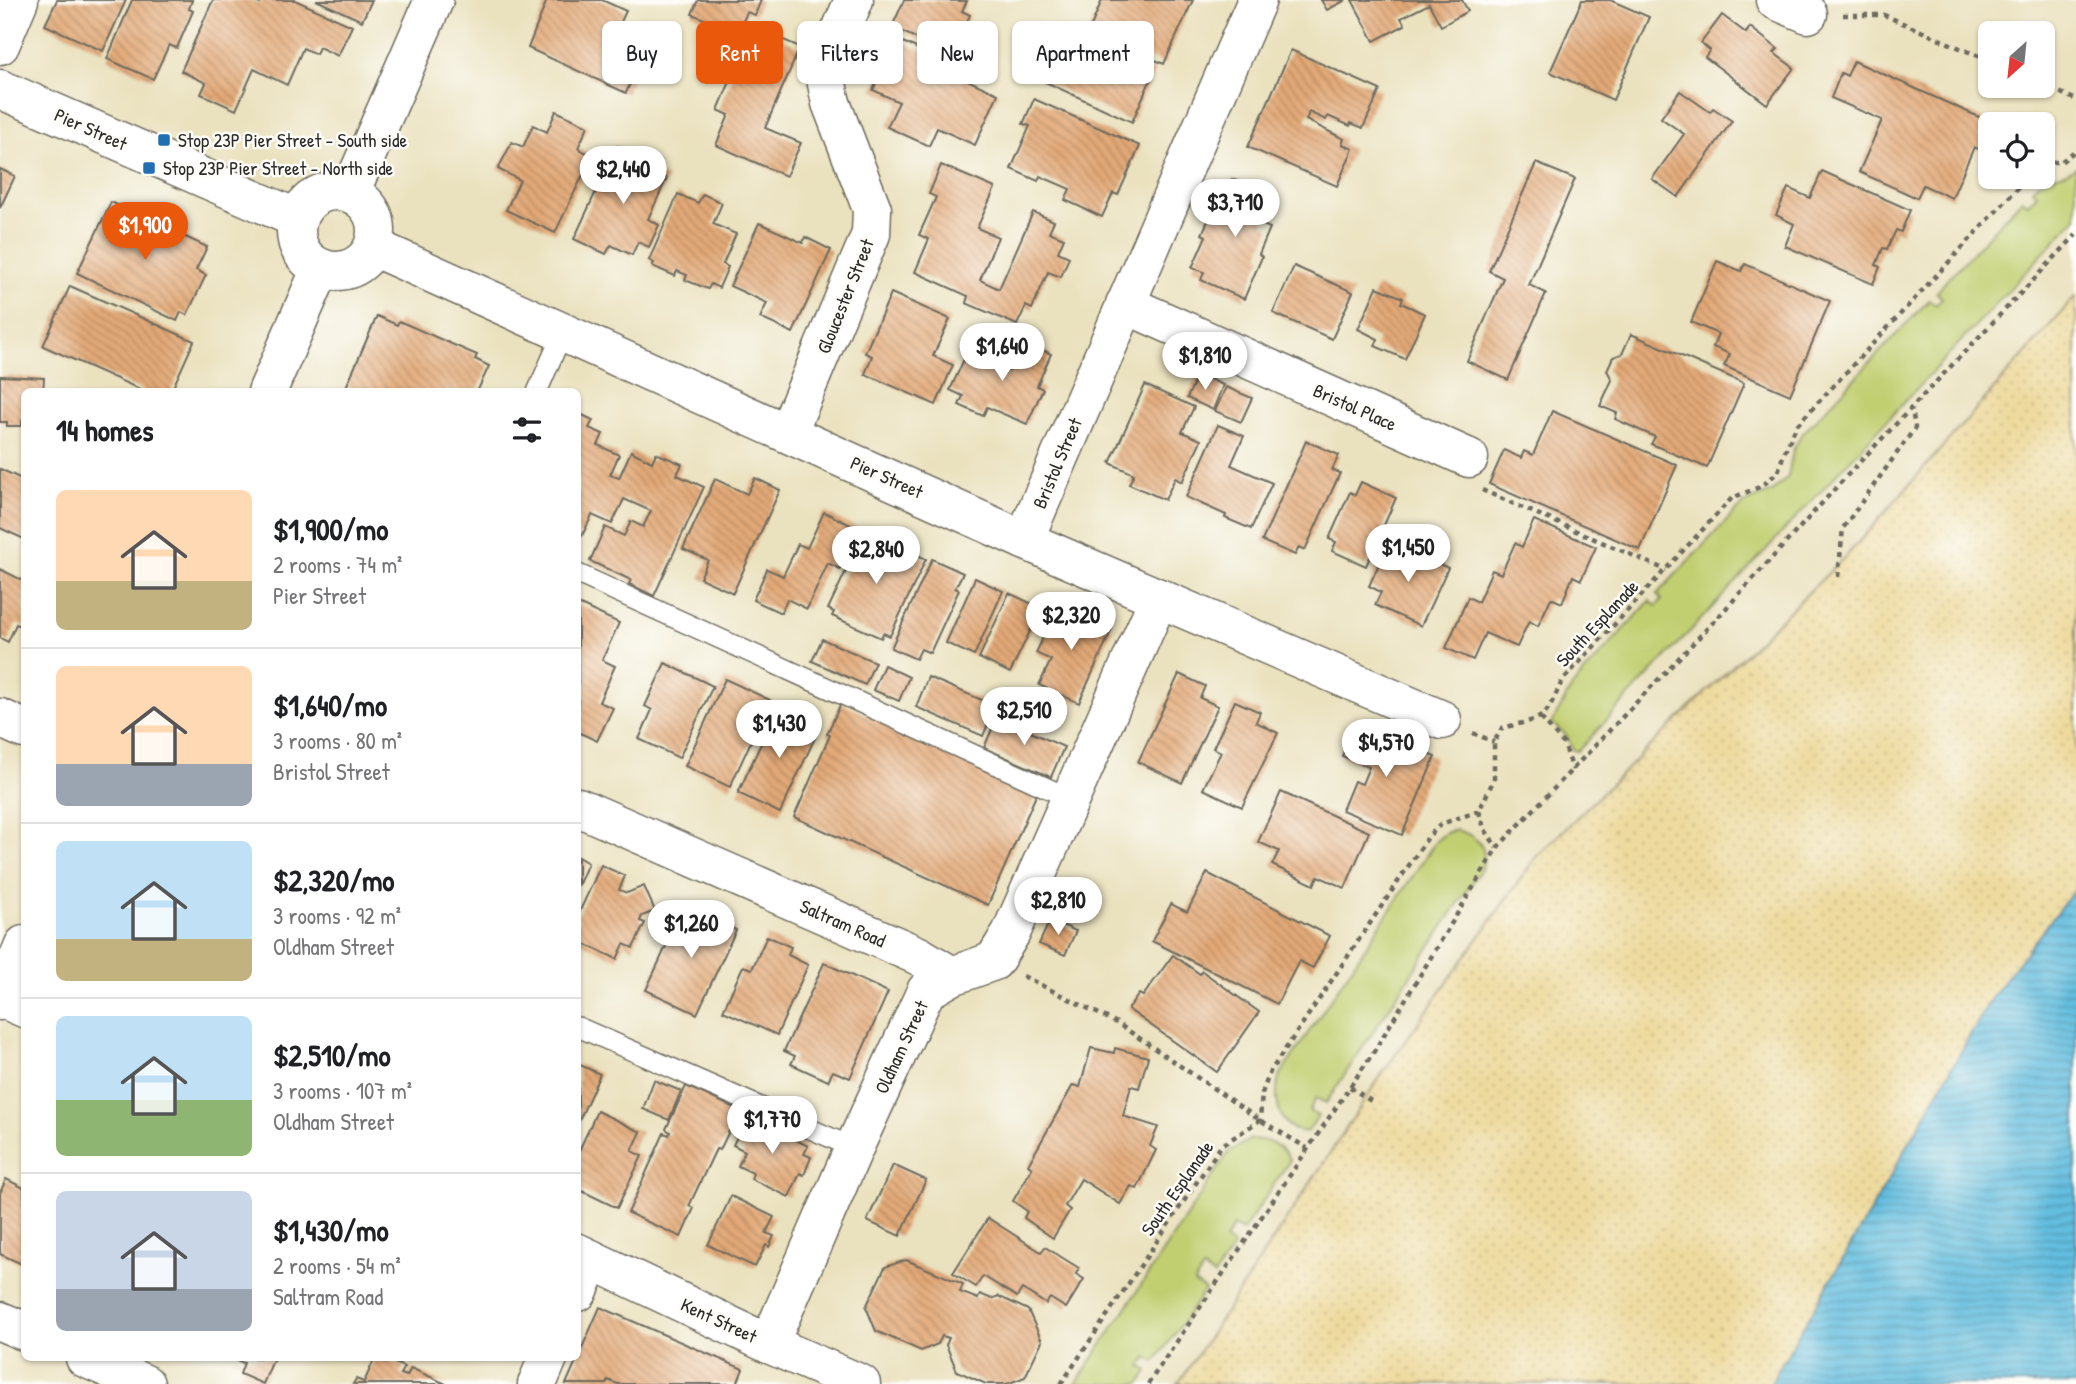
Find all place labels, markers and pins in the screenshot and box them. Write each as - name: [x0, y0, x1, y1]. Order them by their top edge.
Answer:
- place label: Stop 23P Pier Street - South side: [178, 127, 407, 153]
- marker: Stop 23P Pier Street - South side: [156, 132, 172, 148]
- pin: $2,440: [566, 146, 680, 206]
- place label: Stop 23P Pier Street - North side: [163, 155, 394, 181]
- marker: Stop 23P Pier Street - North side: [141, 160, 157, 176]
- pin: $3,710: [1178, 180, 1292, 239]
- pin: $1,900: [88, 202, 202, 262]
- pin: $1,640: [945, 324, 1059, 383]
- pin: $1,810: [1148, 332, 1262, 392]
- pin: $1,450: [1351, 524, 1465, 584]
- pin: $2,840: [819, 526, 933, 586]
- pin: $2,320: [1014, 592, 1128, 652]
- pin: $2,510: [967, 688, 1081, 747]
- pin: $1,430: [722, 700, 836, 760]
- pin: $4,570: [1329, 720, 1443, 779]
- pin: $2,810: [1001, 878, 1115, 937]
- pin: $1,260: [634, 900, 748, 960]
- pin: $1,770: [715, 1096, 829, 1156]

